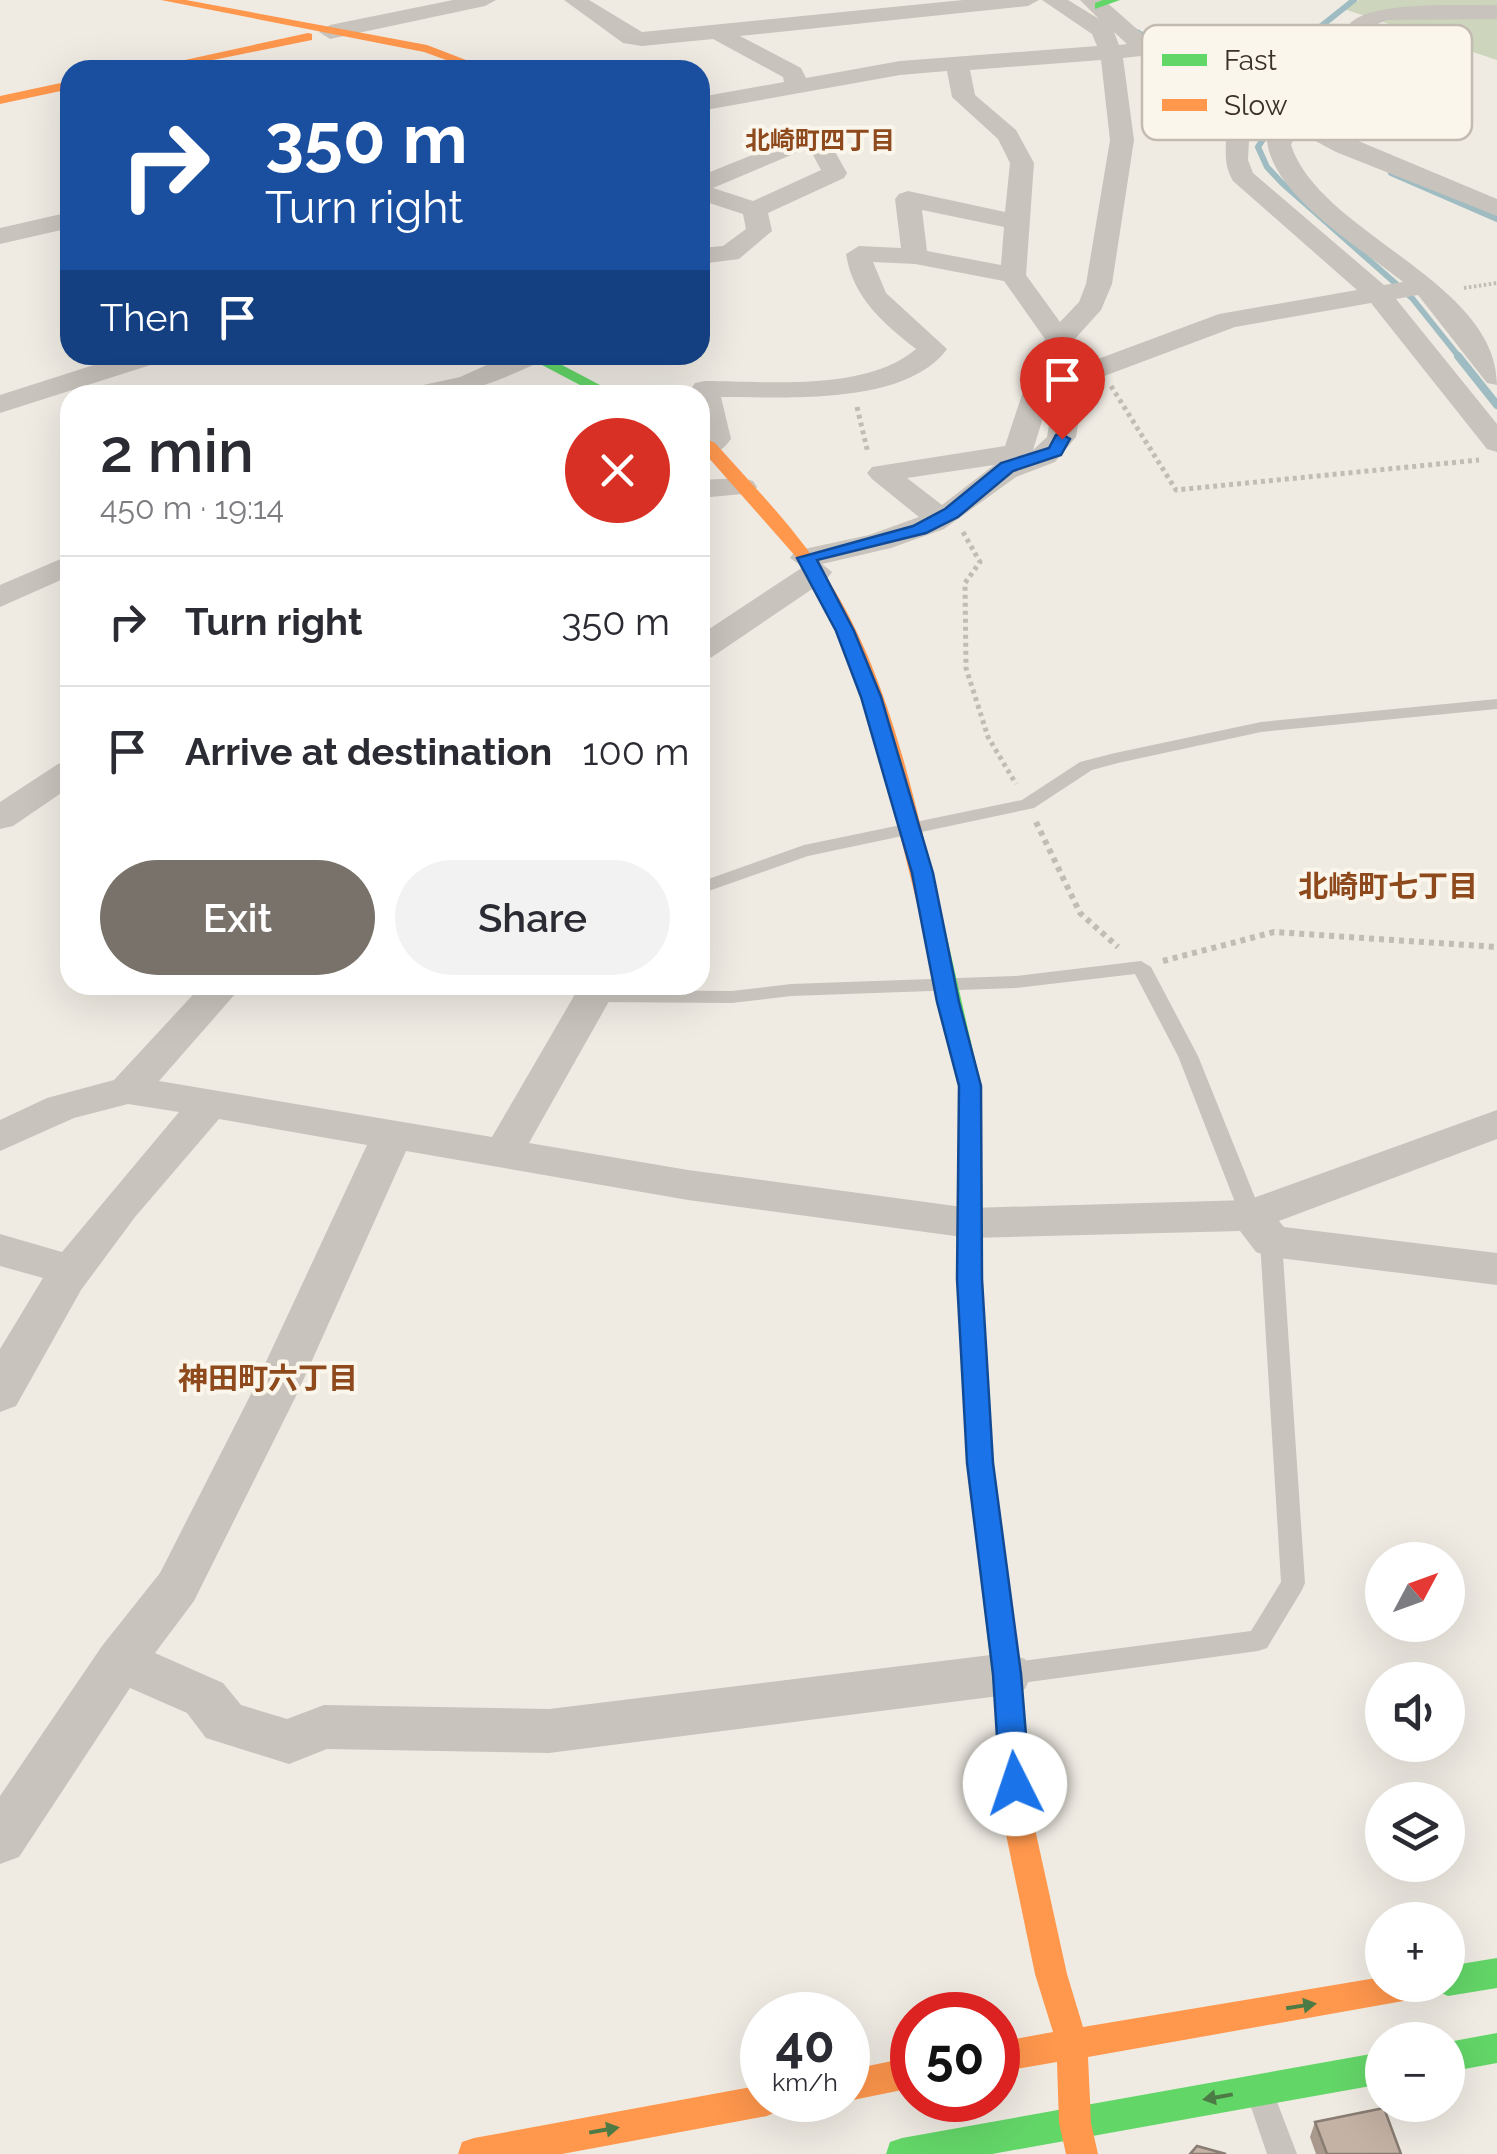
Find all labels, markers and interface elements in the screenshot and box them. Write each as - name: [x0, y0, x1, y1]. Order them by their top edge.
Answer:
- legend: [1142, 25, 1472, 140]
- text: Fast: [1224, 44, 1277, 77]
- text: Slow: [1224, 89, 1288, 122]
- text: 350 m: [265, 97, 468, 179]
- icon: right: [100, 100, 230, 230]
- district label: 北崎町四丁目: [745, 125, 895, 155]
- text: Turn right: [265, 181, 463, 234]
- icon: arrive: [210, 290, 265, 345]
- text: Then: [100, 295, 190, 340]
- pin: [1020, 337, 1105, 440]
- icon: arrive: [1035, 352, 1090, 407]
- text: 2 min: [100, 416, 254, 486]
- button: close: [565, 418, 670, 523]
- text: 450 m · 19:14: [100, 489, 284, 526]
- icon: right: [100, 594, 155, 649]
- text: Turn right: [185, 599, 362, 644]
- text: 350 m: [561, 599, 670, 644]
- icon: arrive: [100, 724, 155, 779]
- text: Arrive at destination: [185, 729, 552, 774]
- text: 100 m: [582, 729, 690, 774]
- button: Exit: [100, 860, 375, 975]
- button: Share: [395, 860, 670, 975]
- district label: 北崎町七丁目: [1298, 869, 1478, 904]
- district label: 神田町六丁目: [178, 1361, 358, 1396]
- north arrow: [1365, 1542, 1465, 1642]
- map controls: [1365, 1542, 1465, 2122]
- button: sound: [1365, 1662, 1465, 1762]
- position arrow: [963, 1732, 1067, 1836]
- button: layers: [1365, 1782, 1465, 1882]
- button: +: [1365, 1902, 1465, 2002]
- speed limit sign: 50: [890, 1992, 1020, 2122]
- one-way arrow: [1285, 1998, 1317, 2013]
- text: 40: [775, 2015, 835, 2074]
- button: −: [1365, 2022, 1465, 2122]
- text: km/h: [772, 2067, 838, 2097]
- one-way arrow: [1201, 2090, 1233, 2105]
- one-way arrow: [589, 2122, 620, 2137]

